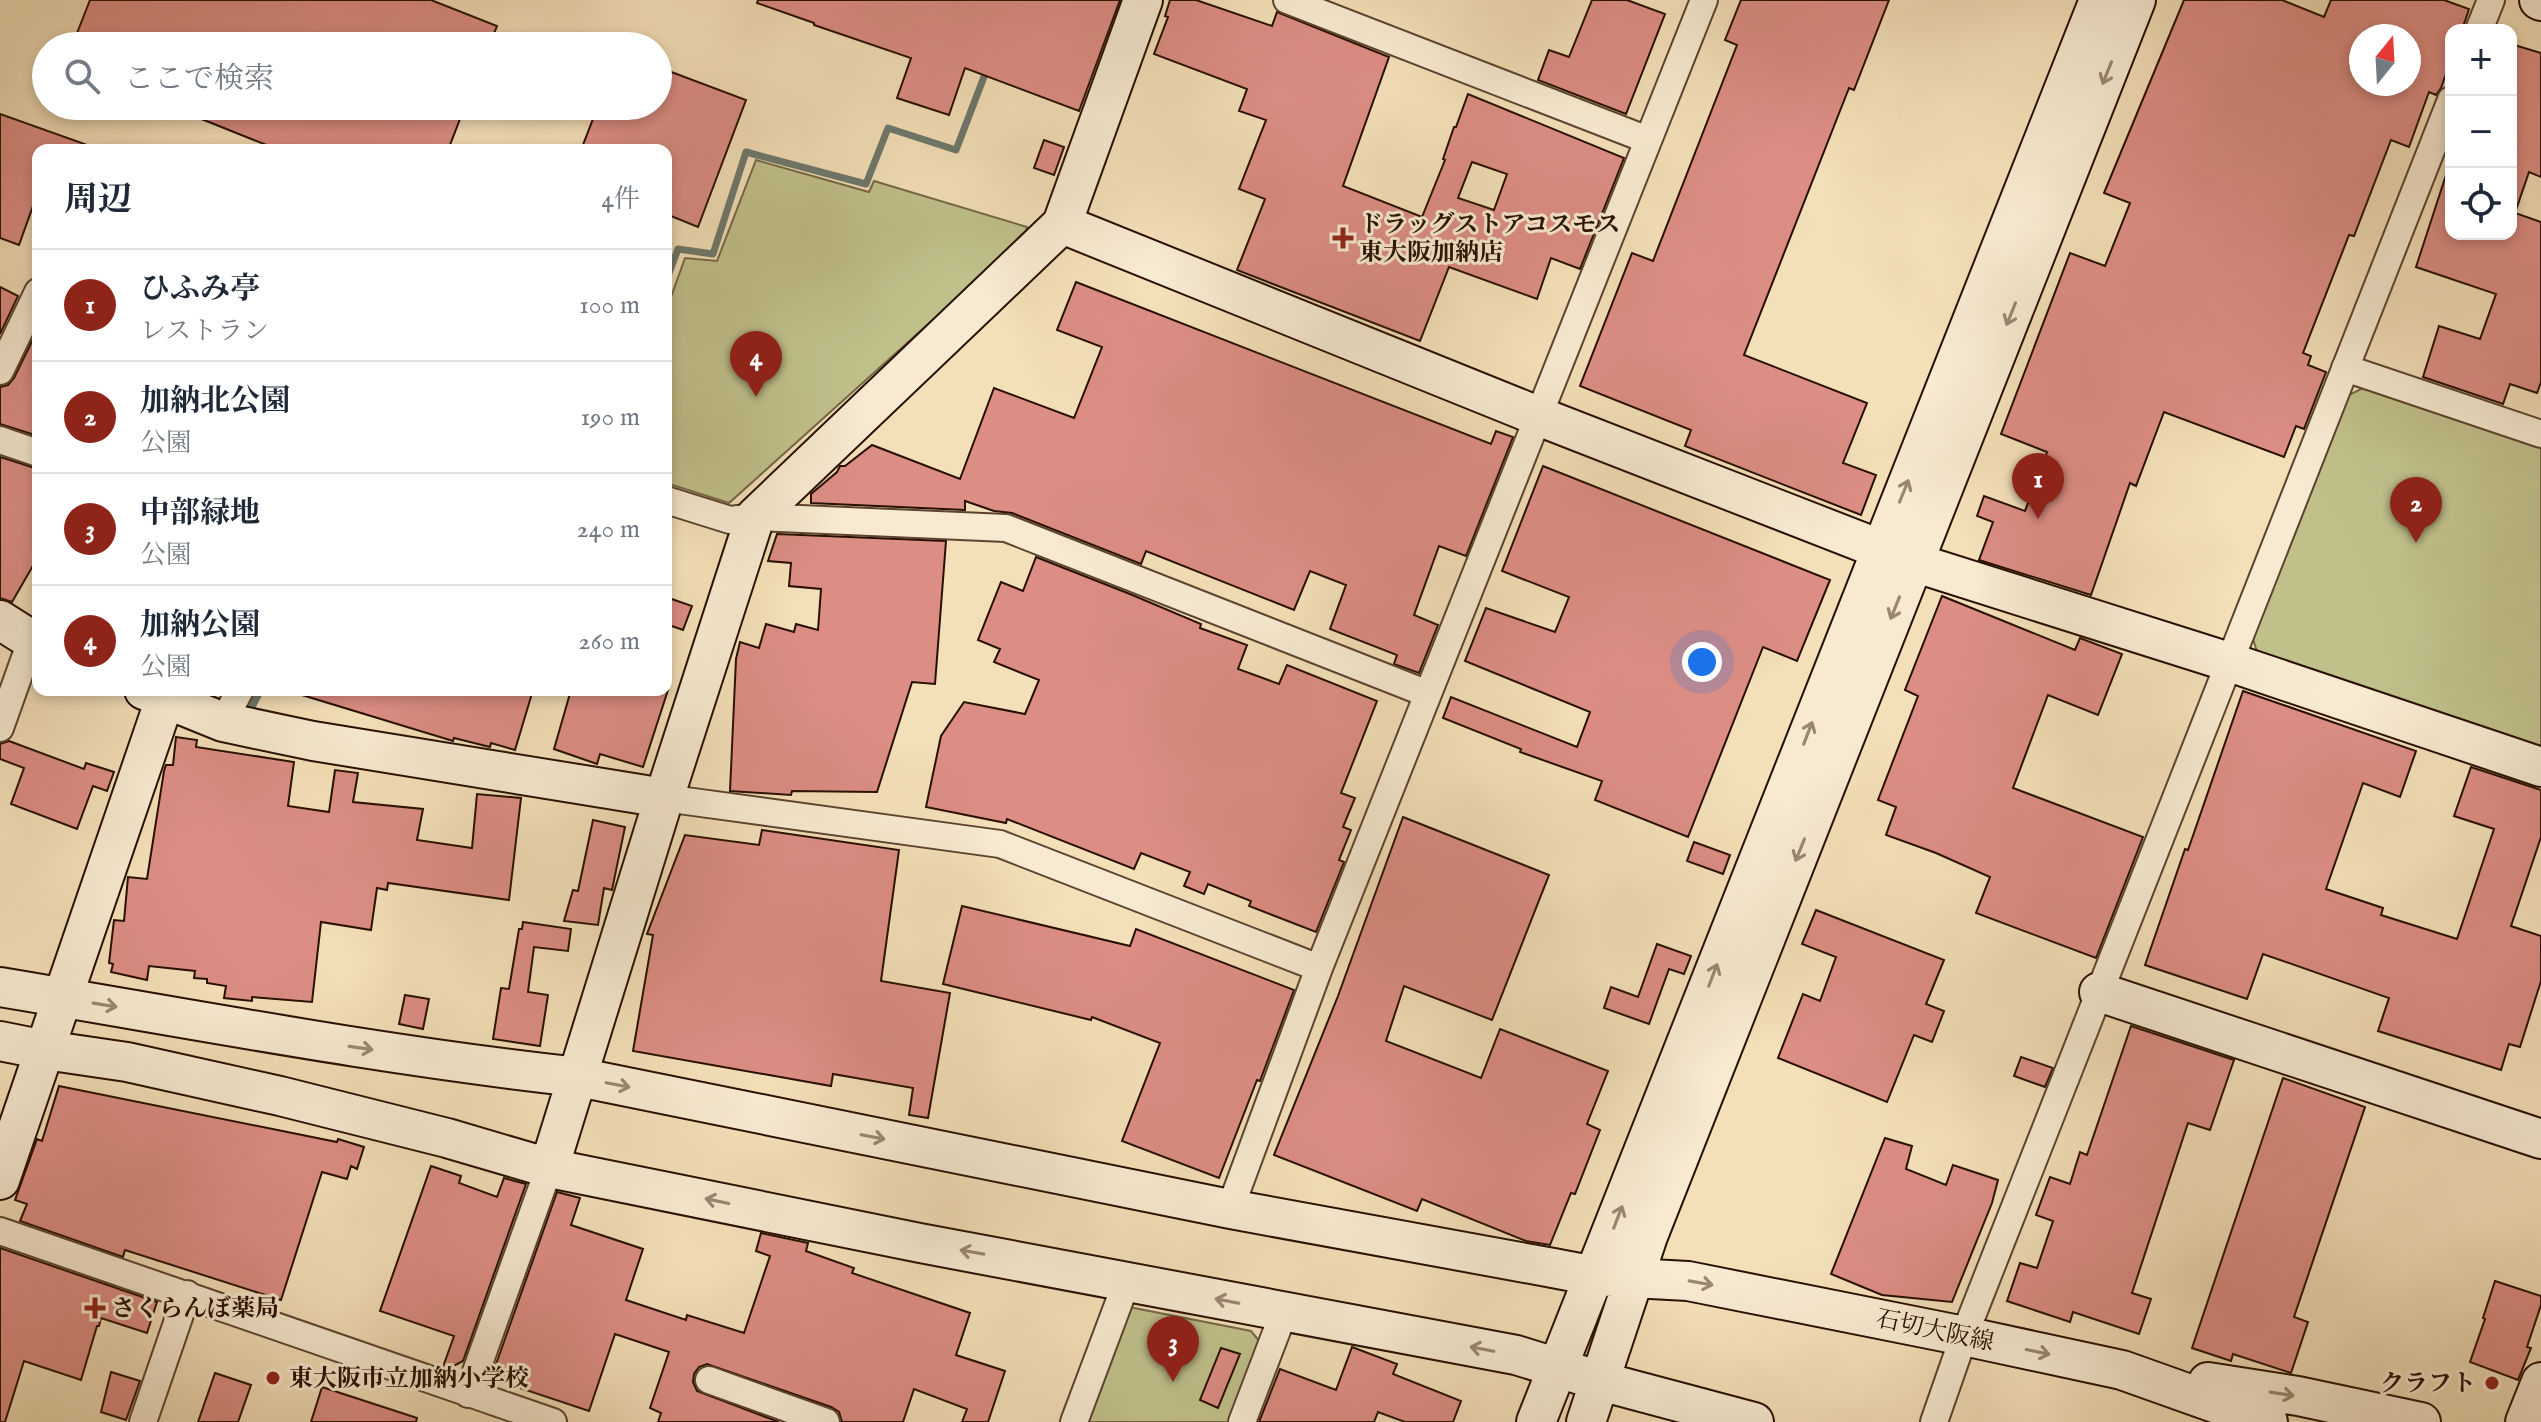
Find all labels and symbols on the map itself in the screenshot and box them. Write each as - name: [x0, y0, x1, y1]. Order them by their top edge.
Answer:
- north arrow: [2349, 24, 2421, 96]
- one-way arrow: [2099, 60, 2113, 85]
- place label: ドラッグストアコスモス 東大阪加納店: [1359, 210, 1620, 269]
- marker: ドラッグストアコスモス 東大阪加納店: [1334, 229, 1352, 247]
- one-way arrow: [2003, 301, 2017, 326]
- pin: 4: [730, 331, 782, 397]
- pin: 1: [2012, 453, 2064, 519]
- pin: 2: [2390, 477, 2442, 543]
- one-way arrow: [1897, 479, 1912, 504]
- one-way arrow: [1887, 595, 1901, 620]
- your location: [1682, 642, 1722, 682]
- one-way arrow: [1802, 721, 1816, 746]
- one-way arrow: [1792, 837, 1806, 862]
- one-way arrow: [1707, 963, 1722, 988]
- one-way arrow: [91, 998, 117, 1013]
- one-way arrow: [348, 1041, 373, 1056]
- one-way arrow: [605, 1079, 630, 1094]
- one-way arrow: [860, 1130, 885, 1145]
- one-way arrow: [704, 1193, 730, 1208]
- one-way arrow: [1612, 1205, 1627, 1230]
- one-way arrow: [959, 1244, 985, 1259]
- one-way arrow: [1687, 1276, 1713, 1291]
- one-way arrow: [1215, 1292, 1240, 1307]
- place label: さくらんぼ薬局: [111, 1294, 279, 1325]
- marker: さくらんぼ薬局: [86, 1299, 104, 1317]
- street label: 石切大阪線: [1873, 1304, 1997, 1359]
- pin: 3: [1147, 1316, 1199, 1382]
- one-way arrow: [1470, 1341, 1496, 1356]
- one-way arrow: [2024, 1345, 2050, 1360]
- place label: 東大阪市立加納小学校: [289, 1364, 529, 1395]
- marker: 東大阪市立加納小学校: [264, 1369, 282, 1387]
- place label: クラフト: [2380, 1369, 2476, 1400]
- marker: クラフト: [2483, 1374, 2501, 1392]
- one-way arrow: [2269, 1387, 2294, 1402]

